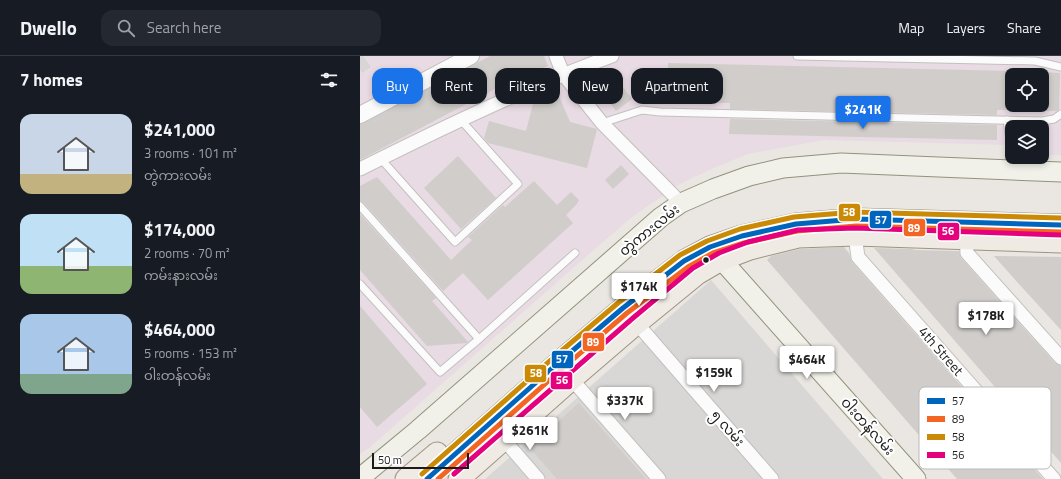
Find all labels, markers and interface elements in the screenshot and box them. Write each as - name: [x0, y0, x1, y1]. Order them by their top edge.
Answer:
- search box: [101, 10, 381, 46]
- text: Dwello: [20, 13, 77, 42]
- text: Search here: [147, 16, 221, 39]
- icon: search: [115, 17, 137, 39]
- text: Map: [898, 17, 924, 38]
- text: Layers: [946, 17, 985, 38]
- text: Share: [1007, 17, 1041, 38]
- text: 7 homes: [20, 67, 83, 93]
- chip: Buy: [372, 68, 423, 104]
- chip: Rent: [431, 68, 487, 104]
- chip: Filters: [495, 68, 560, 104]
- chip: New: [568, 68, 623, 104]
- chip: Apartment: [631, 68, 723, 104]
- map controls: [1005, 68, 1049, 164]
- button: locate: [1005, 68, 1049, 112]
- icon: filters: [318, 69, 340, 91]
- pin: $241K: [835, 96, 891, 130]
- text: $241K: [845, 99, 881, 119]
- text: $241,000: [144, 117, 215, 143]
- button: layers: [1005, 120, 1049, 164]
- icon: home: [52, 130, 100, 178]
- text: 3 rooms · 101 m²: [144, 143, 237, 163]
- text: တွဲကားလမ်း: [144, 165, 212, 185]
- street label: တွဲကားလမ်း: [614, 199, 684, 261]
- line badge: 58: [838, 203, 861, 222]
- text: 58: [843, 204, 855, 220]
- line badge: 57: [869, 210, 892, 229]
- text: 57: [875, 212, 887, 228]
- text: $174,000: [144, 217, 215, 243]
- line badge: 89: [903, 218, 926, 237]
- text: 89: [908, 220, 920, 236]
- line badge: 56: [937, 222, 960, 241]
- text: 56: [942, 223, 954, 239]
- icon: home: [52, 230, 100, 278]
- text: 2 rooms · 70 m²: [144, 243, 230, 263]
- unlabelled marker: [701, 255, 711, 265]
- text: ကမ်းနားလမ်း: [144, 265, 218, 285]
- pin: $174K: [611, 273, 667, 307]
- text: $174K: [621, 276, 657, 296]
- pin: $178K: [958, 302, 1014, 336]
- text: $178K: [968, 305, 1004, 325]
- text: $464,000: [144, 317, 215, 343]
- street label: 4th Street: [914, 321, 969, 380]
- icon: home: [52, 330, 100, 378]
- line badge: 89: [582, 332, 605, 352]
- text: 89: [587, 334, 599, 350]
- text: 5 rooms · 153 m²: [144, 343, 237, 363]
- pin: $464K: [779, 346, 835, 380]
- text: $464K: [789, 349, 825, 369]
- line badge: 57: [551, 350, 574, 369]
- text: 57: [556, 351, 568, 367]
- pin: $159K: [686, 359, 742, 393]
- text: $159K: [696, 362, 732, 382]
- line badge: 58: [524, 364, 547, 383]
- text: ဝါးတန်လမ်း: [144, 365, 211, 385]
- text: 58: [530, 365, 542, 381]
- line badge: 56: [550, 371, 573, 390]
- text: 56: [556, 372, 568, 388]
- pin: $337K: [597, 387, 653, 421]
- legend: [919, 387, 1051, 469]
- text: $337K: [607, 390, 643, 410]
- street label: ဝါးတန်လမ်း: [835, 392, 900, 461]
- text: 57: [952, 393, 964, 409]
- street label: ၅ လမ်း: [705, 405, 750, 452]
- text: 89: [952, 411, 964, 427]
- pin: $261K: [502, 417, 558, 451]
- text: $261K: [512, 420, 548, 440]
- text: 58: [952, 429, 964, 445]
- text: 56: [952, 447, 964, 463]
- scale bar: [372, 451, 469, 470]
- text: 50 m: [378, 452, 402, 468]

